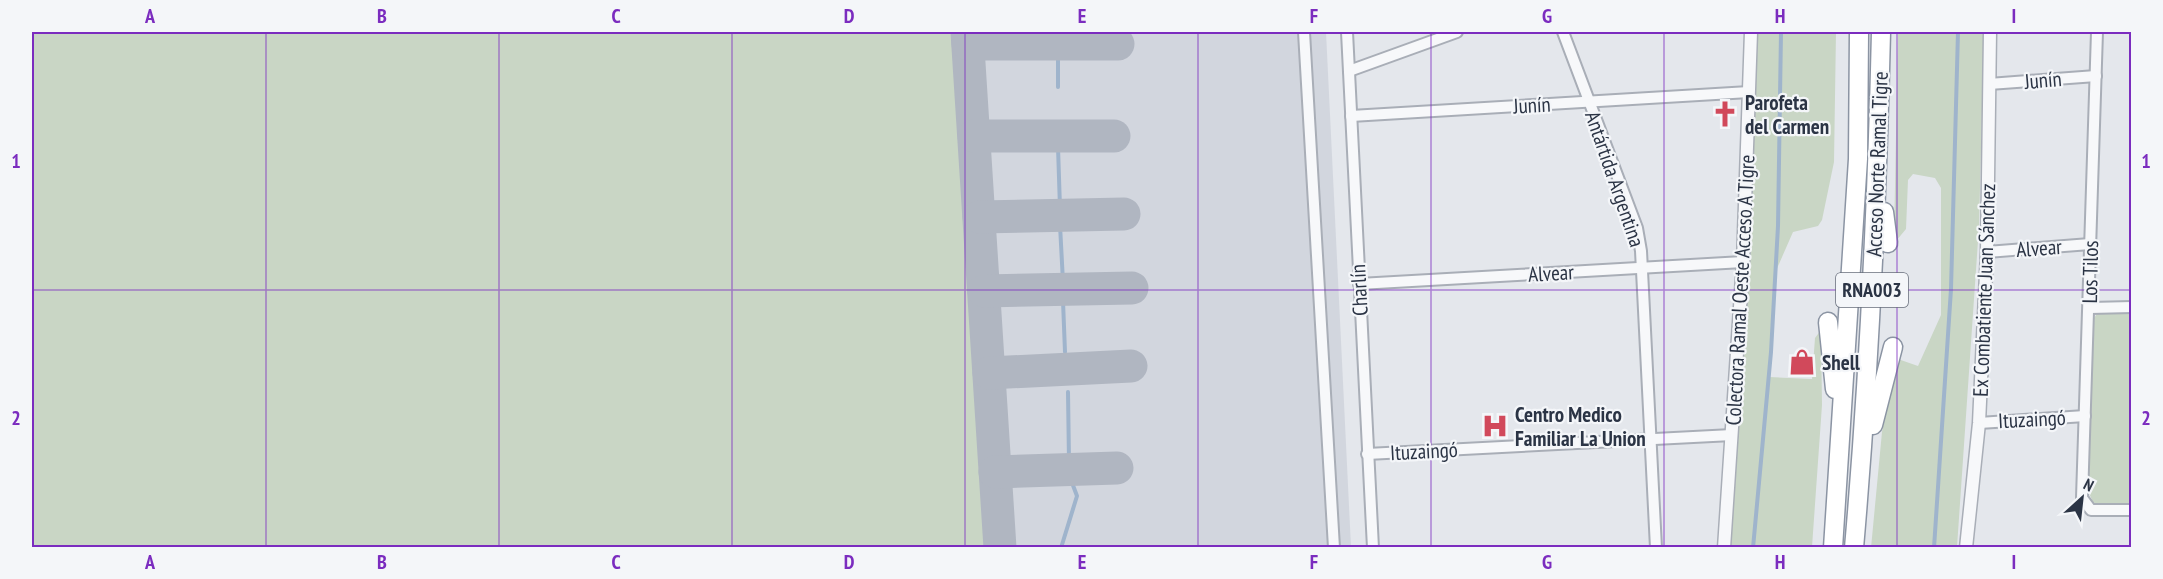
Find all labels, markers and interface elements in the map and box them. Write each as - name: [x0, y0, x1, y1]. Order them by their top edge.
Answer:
- text: A: [144, 3, 156, 29]
- text: B: [377, 3, 387, 29]
- text: C: [611, 3, 621, 29]
- text: D: [844, 3, 855, 29]
- text: E: [1078, 3, 1086, 29]
- text: F: [1310, 3, 1318, 29]
- text: G: [1542, 3, 1552, 29]
- text: H: [1775, 3, 1785, 29]
- text: I: [2012, 3, 2016, 29]
- street label: Junín: [2022, 65, 2063, 95]
- street label: Acceso Norte Ramal Tigre: [1860, 71, 1894, 257]
- place label: Parofeta del Carmen: [1745, 89, 1829, 140]
- street label: Junín: [1512, 91, 1551, 120]
- church icon: Parofeta del Carmen: [1710, 99, 1740, 129]
- street label: Antártida Argentina: [1579, 108, 1651, 250]
- text: 1: [11, 148, 21, 174]
- text: 1: [2141, 148, 2151, 174]
- street label: Colectora Ramal Oeste Acceso A Tigre: [1719, 154, 1761, 426]
- street label: Ex Combatiente Juan Sánchez: [1967, 183, 2001, 397]
- street label: Alvear: [2015, 233, 2063, 263]
- street label: Los Tilos: [2076, 240, 2104, 304]
- street label: Alvear: [1527, 258, 1575, 288]
- street label: Charlín: [1344, 263, 1374, 317]
- road number: RNA003: [1836, 273, 1908, 307]
- shop icon: Shell: [1787, 347, 1817, 377]
- place label: Shell: [1822, 349, 1861, 376]
- place label: Centro Medico Familiar La Union: [1515, 401, 1646, 452]
- street label: Ituzaingó: [1998, 404, 2066, 434]
- text: 2: [11, 405, 21, 431]
- text: 2: [2141, 405, 2151, 431]
- hospital icon: Centro Medico Familiar La Union: [1480, 411, 1510, 441]
- street label: Ituzaingó: [1390, 436, 1458, 466]
- north arrow: [2052, 468, 2112, 528]
- text: N: [2080, 474, 2097, 496]
- text: A: [144, 549, 156, 575]
- text: B: [377, 549, 387, 575]
- text: C: [611, 549, 621, 575]
- text: D: [844, 549, 855, 575]
- text: E: [1078, 549, 1086, 575]
- text: F: [1310, 549, 1318, 575]
- text: G: [1542, 549, 1552, 575]
- text: H: [1775, 549, 1785, 575]
- text: I: [2012, 549, 2016, 575]

